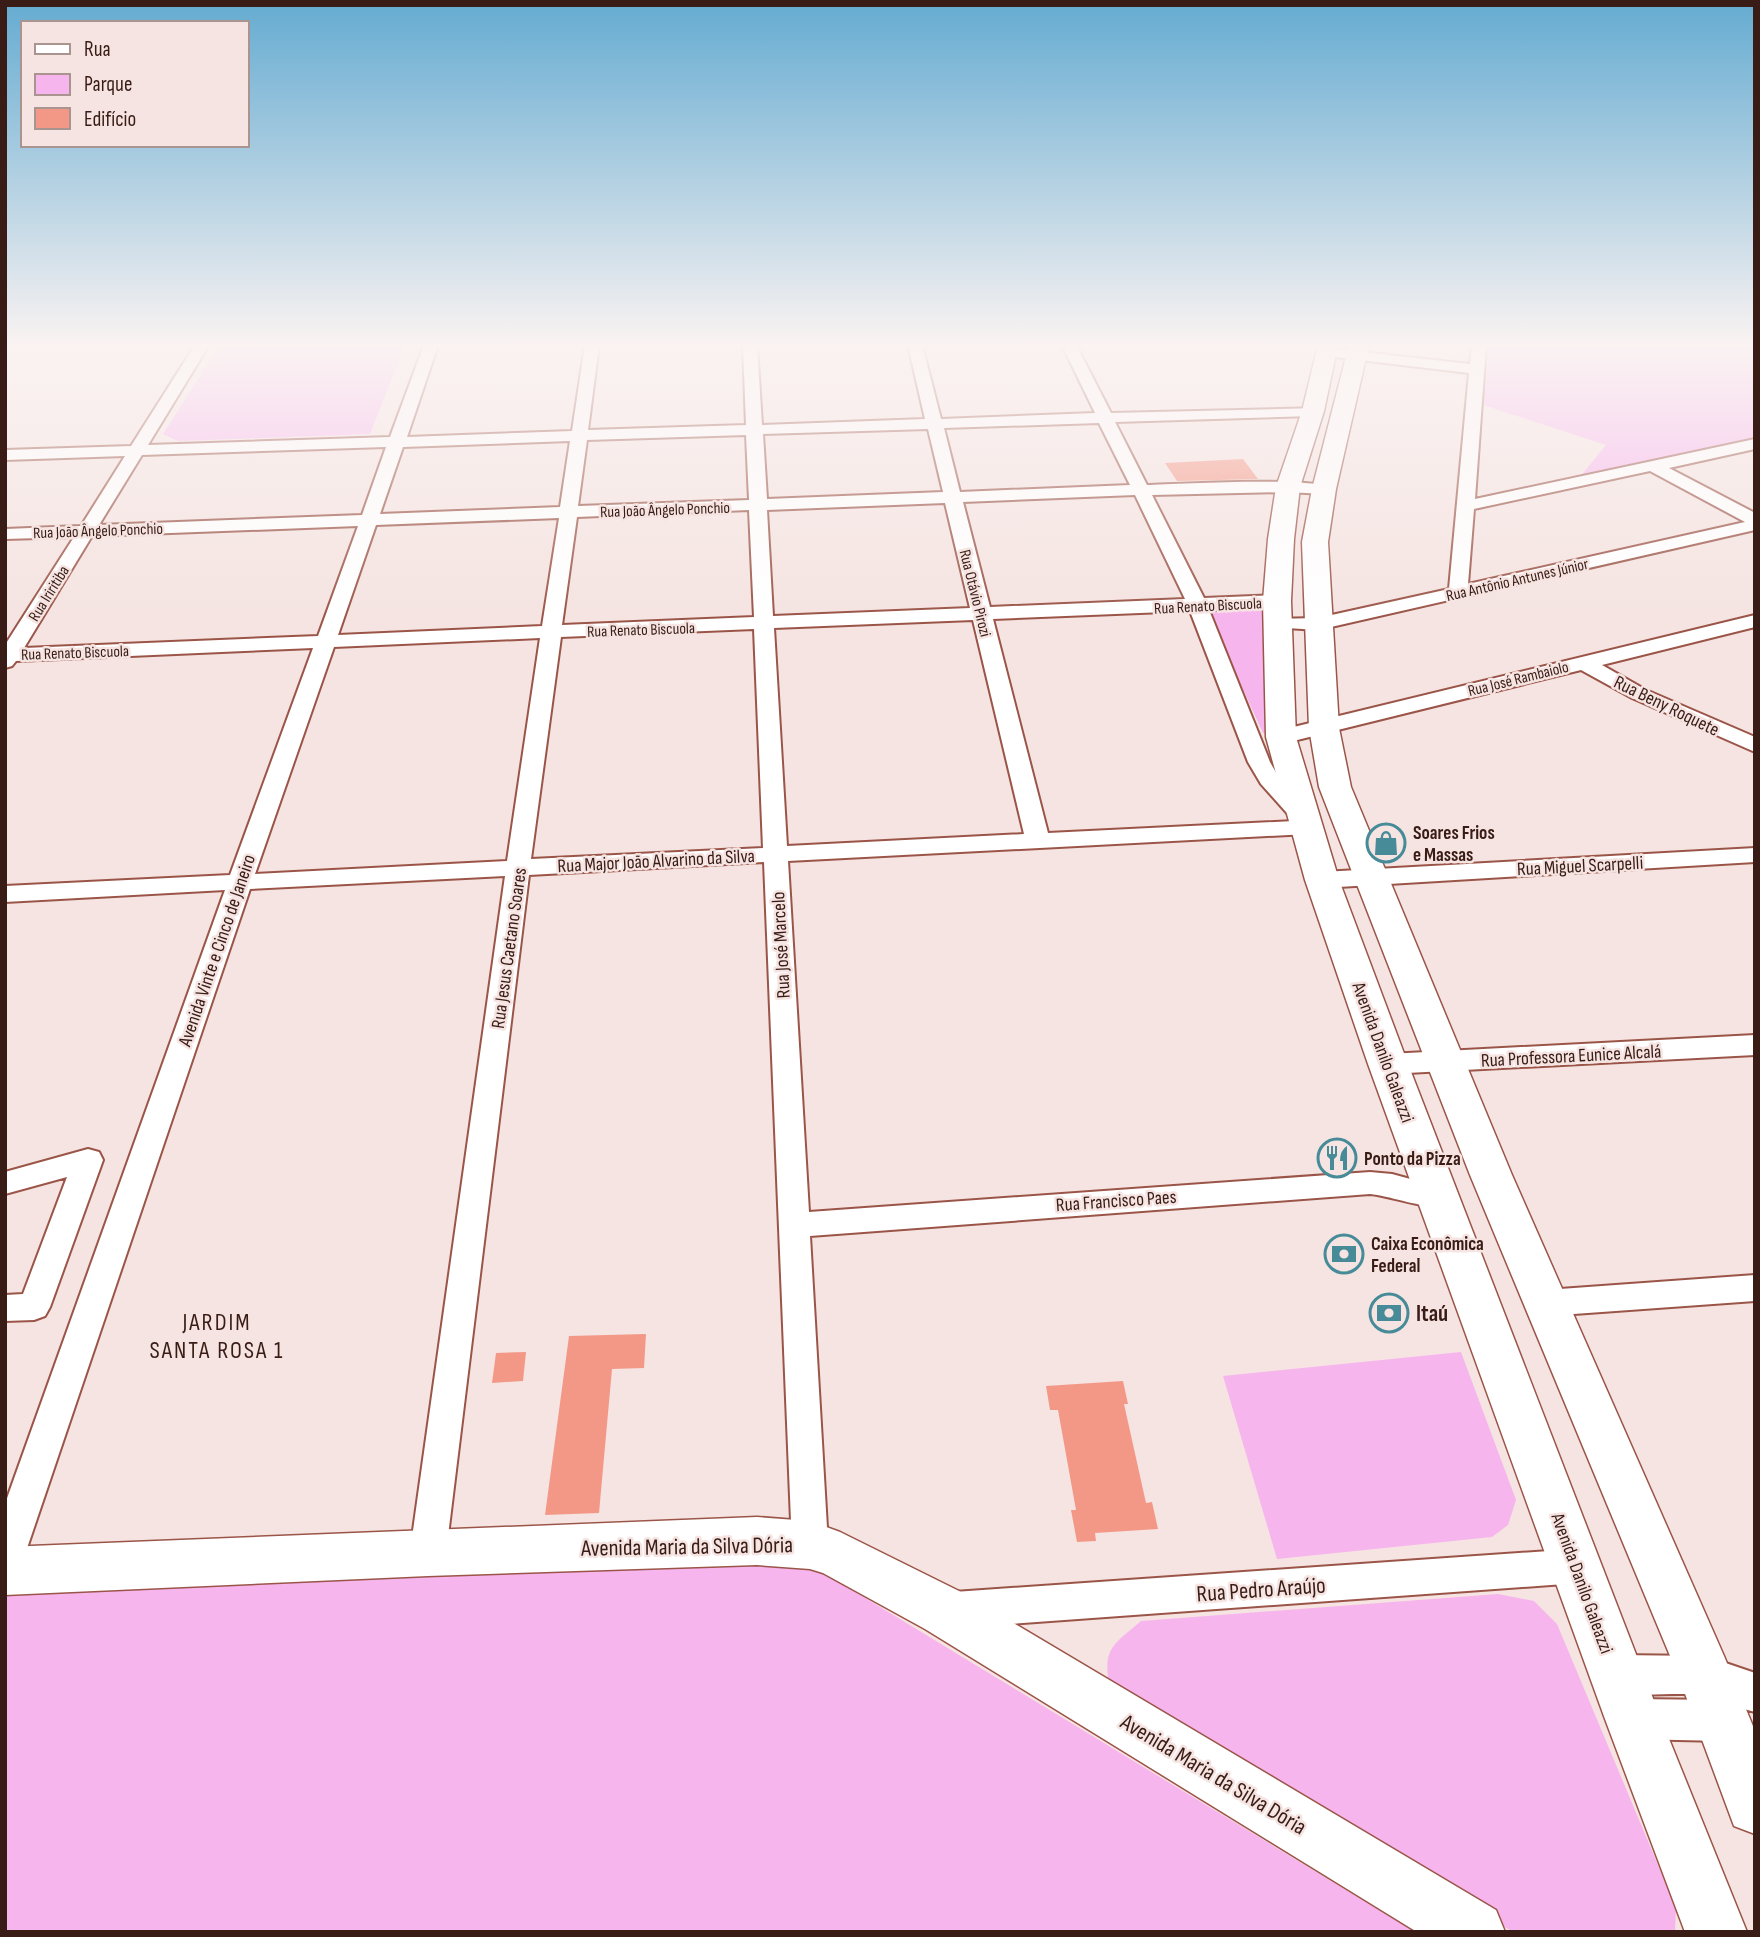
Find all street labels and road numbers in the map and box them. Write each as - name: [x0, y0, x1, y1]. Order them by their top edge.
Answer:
- street label: Rua João Ângelo Ponchio: [600, 499, 730, 522]
- street label: Rua João Ângelo Ponchio: [33, 520, 163, 543]
- street label: Rua Otávio Pirozi: [955, 548, 995, 639]
- street label: Rua Antônio Antunes Júnior: [1444, 555, 1591, 606]
- street label: Rua Iriritiba: [25, 563, 74, 625]
- street label: Rua Renato Biscuola: [1154, 594, 1263, 619]
- street label: Rua Renato Biscuola: [587, 619, 695, 642]
- street label: Rua Renato Biscuola: [21, 642, 129, 665]
- street label: Rua José Rambaiolo: [1466, 658, 1571, 701]
- street label: Rua Beny Roquete: [1610, 671, 1723, 742]
- street label: Rua Major João Alvarino da Silva: [557, 845, 755, 878]
- street label: Avenida Vinte e Cinco de Janeiro: [173, 852, 261, 1050]
- street label: Rua Miguel Scarpelli: [1516, 852, 1644, 881]
- street label: Rua Jesus Caetano Soares: [487, 866, 532, 1030]
- street label: Rua José Marcelo: [767, 891, 796, 999]
- street label: Avenida Danilo Galeazzi: [1346, 978, 1419, 1126]
- street label: Rua Professora Eunice Alcalá: [1480, 1040, 1662, 1073]
- street label: Rua Francisco Paes: [1055, 1186, 1177, 1217]
- street label: Avenida Danilo Galeazzi: [1545, 1509, 1618, 1657]
- street label: Avenida Maria da Silva Dória: [580, 1531, 793, 1563]
- street label: Rua Pedro Araújo: [1196, 1572, 1327, 1608]
- street label: Avenida Maria da Silva Dória: [1115, 1708, 1311, 1841]

